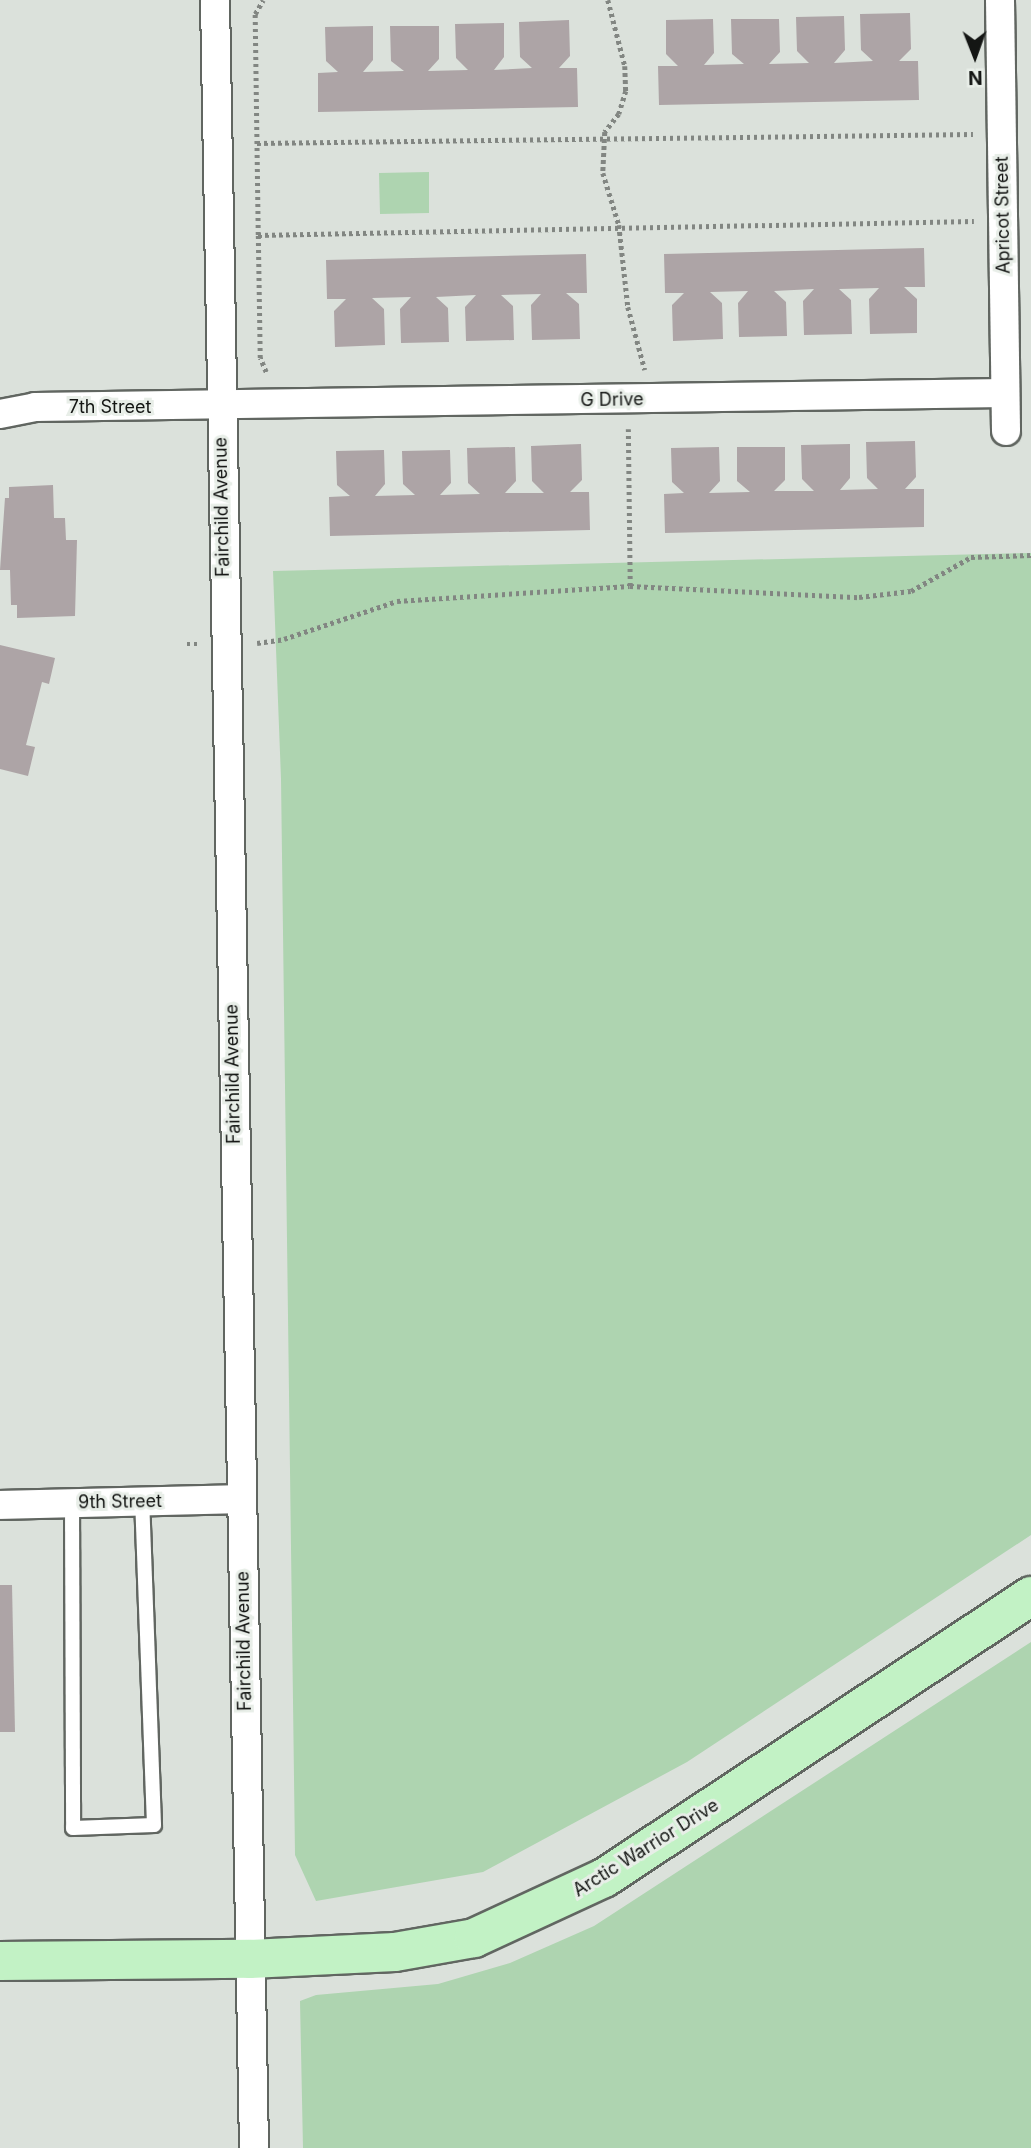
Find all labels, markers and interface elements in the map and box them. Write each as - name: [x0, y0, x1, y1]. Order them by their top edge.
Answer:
- north arrow: [940, 21, 1010, 91]
- text: N: [968, 66, 983, 89]
- street label: Apricot Street: [991, 156, 1015, 274]
- street label: G Drive: [580, 389, 644, 411]
- street label: 7th Street: [69, 396, 151, 418]
- street label: Fairchild Avenue: [210, 437, 234, 577]
- street label: Fairchild Avenue: [221, 1004, 245, 1144]
- street label: 9th Street: [78, 1490, 162, 1514]
- street label: Fairchild Avenue: [232, 1571, 256, 1711]
- street label: Arctic Warrior Drive: [569, 1794, 723, 1902]

